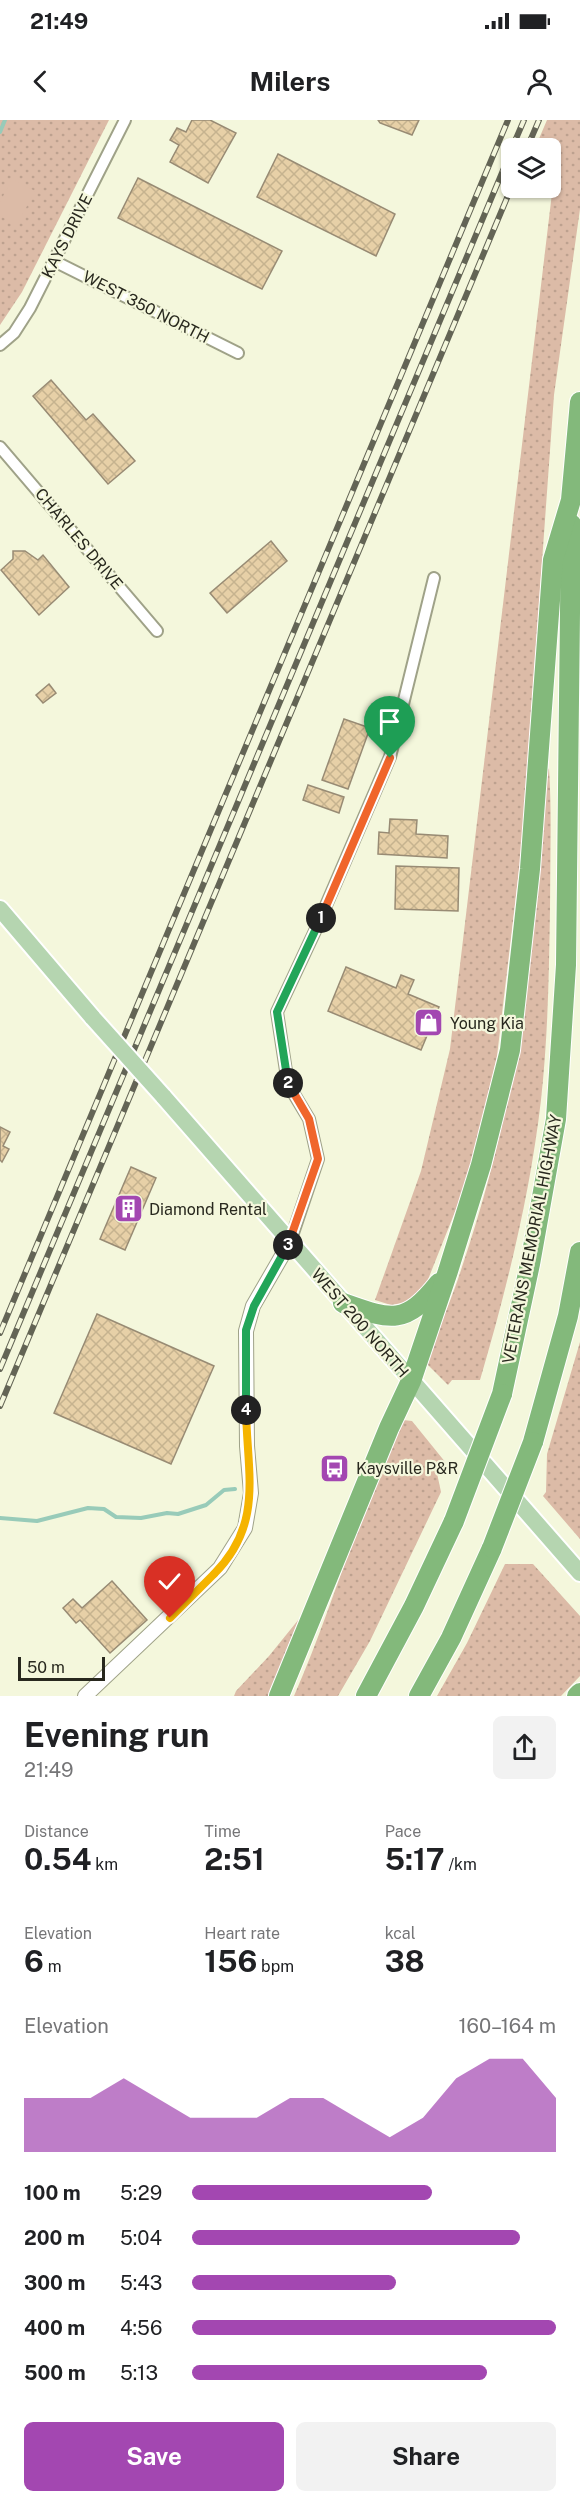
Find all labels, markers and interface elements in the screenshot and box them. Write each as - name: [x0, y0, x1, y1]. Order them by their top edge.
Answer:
- text: 21:49: [30, 8, 88, 34]
- icon: back: [24, 65, 57, 98]
- text: Milers: [249, 65, 331, 97]
- icon: person: [523, 65, 556, 98]
- map controls: [501, 138, 561, 198]
- button: layers: [501, 138, 561, 198]
- street label: KAYS DRIVE: [38, 191, 96, 281]
- street label: WEST 350 NORTH: [80, 267, 212, 347]
- street label: CHARLES DRIVE: [31, 484, 127, 594]
- pin: [364, 696, 415, 758]
- icon: arrive: [373, 705, 406, 738]
- pin: 1: [306, 903, 336, 933]
- text: 1: [318, 908, 324, 927]
- shop icon: Young Kia: [413, 1007, 445, 1039]
- place label: Young Kia: [450, 1014, 524, 1033]
- pin: 2: [273, 1068, 303, 1098]
- text: 2: [283, 1073, 293, 1092]
- street label: VETERANS MEMORIAL HIGHWAY: [498, 1113, 566, 1365]
- building icon: Diamond Rental: [112, 1193, 144, 1225]
- place label: Diamond Rental: [149, 1200, 267, 1219]
- pin: 3: [273, 1230, 303, 1260]
- text: 3: [283, 1235, 293, 1254]
- street label: WEST 200 NORTH: [307, 1265, 413, 1381]
- pin: 4: [231, 1395, 261, 1425]
- text: 4: [241, 1400, 251, 1419]
- bus stop icon: Kaysville P&R: [319, 1452, 351, 1484]
- place label: Kaysville P&R: [356, 1459, 458, 1478]
- pin: [144, 1556, 195, 1618]
- icon: check: [153, 1565, 186, 1598]
- scale bar: [18, 1654, 105, 1682]
- text: 50 m: [27, 1658, 65, 1677]
- text: Evening run: [24, 1716, 209, 1754]
- button: share: [493, 1716, 556, 1779]
- text: 21:49: [24, 1758, 74, 1782]
- text: Distance: [24, 1822, 89, 1841]
- text: Time: [204, 1822, 241, 1841]
- text: Pace: [385, 1822, 421, 1841]
- text: 0.54: [24, 1841, 91, 1877]
- text: 2:51: [204, 1841, 265, 1877]
- text: 5:17: [385, 1841, 445, 1877]
- text: km: [91, 1855, 118, 1874]
- text: /km: [445, 1855, 477, 1874]
- text: Elevation: [24, 1924, 92, 1943]
- text: Heart rate: [204, 1924, 280, 1943]
- text: kcal: [385, 1924, 416, 1943]
- text: 6: [24, 1943, 44, 1979]
- text: 156: [204, 1943, 257, 1979]
- text: 38: [385, 1943, 425, 1979]
- text: m: [44, 1957, 62, 1976]
- text: bpm: [257, 1957, 294, 1976]
- text: Elevation: [24, 2014, 109, 2038]
- text: 160–164 m: [458, 2014, 556, 2038]
- text: 100 m: [24, 2181, 81, 2205]
- text: 5:29: [120, 2181, 162, 2205]
- text: 200 m: [24, 2226, 85, 2250]
- text: 5:04: [120, 2226, 162, 2250]
- text: 300 m: [24, 2271, 85, 2295]
- text: 5:43: [120, 2271, 162, 2295]
- text: 400 m: [24, 2316, 85, 2340]
- text: 4:56: [120, 2316, 162, 2340]
- text: 500 m: [24, 2361, 86, 2385]
- text: 5:13: [120, 2361, 158, 2385]
- button: Save: [24, 2422, 284, 2491]
- button: Share: [296, 2422, 556, 2491]

